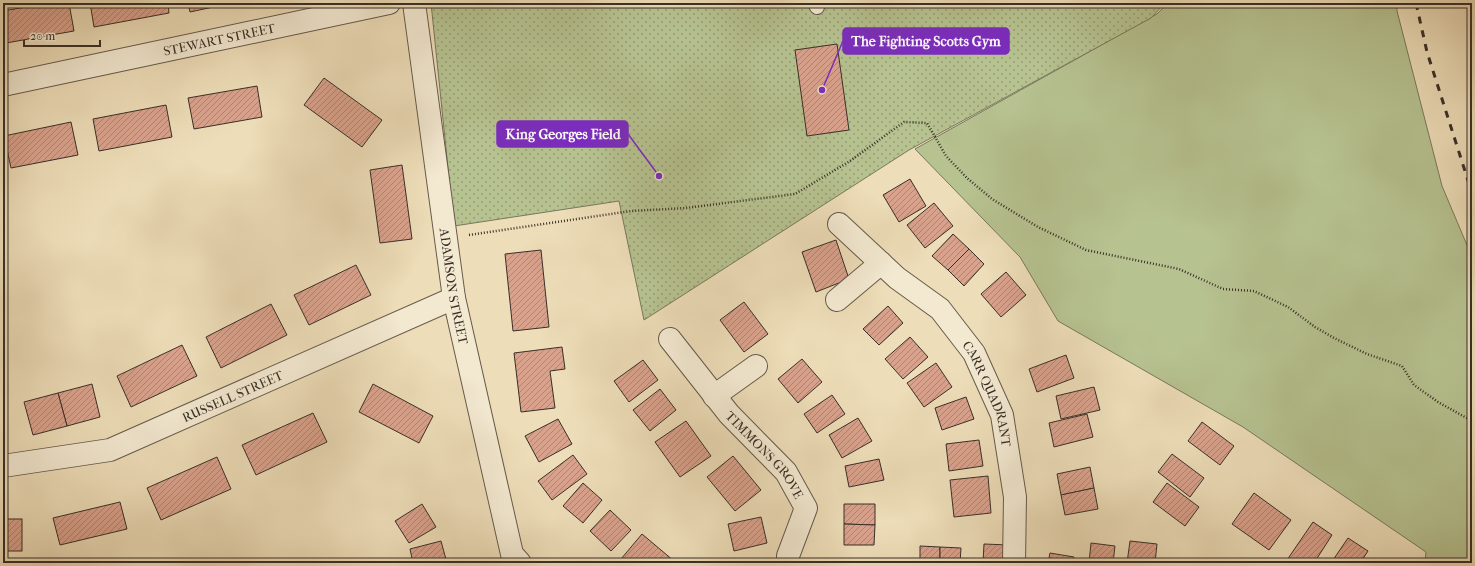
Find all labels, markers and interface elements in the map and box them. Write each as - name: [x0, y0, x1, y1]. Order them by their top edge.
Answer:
- street label: STEWART STREET: [162, 20, 277, 58]
- scale bar: [24, 22, 100, 48]
- callout: The Fighting Scotts Gym: [843, 28, 1009, 54]
- text: 20 m: [30, 29, 55, 43]
- text: The Fighting Scotts Gym: [850, 33, 1001, 50]
- callout: King Georges Field: [497, 121, 628, 147]
- text: King Georges Field: [505, 126, 622, 143]
- street label: ADAMSON STREET: [437, 226, 472, 346]
- street label: CARR QUADRANT: [960, 338, 1014, 448]
- street label: RUSSELL STREET: [180, 367, 285, 425]
- street label: TIMMONS GROVE: [723, 408, 807, 501]

